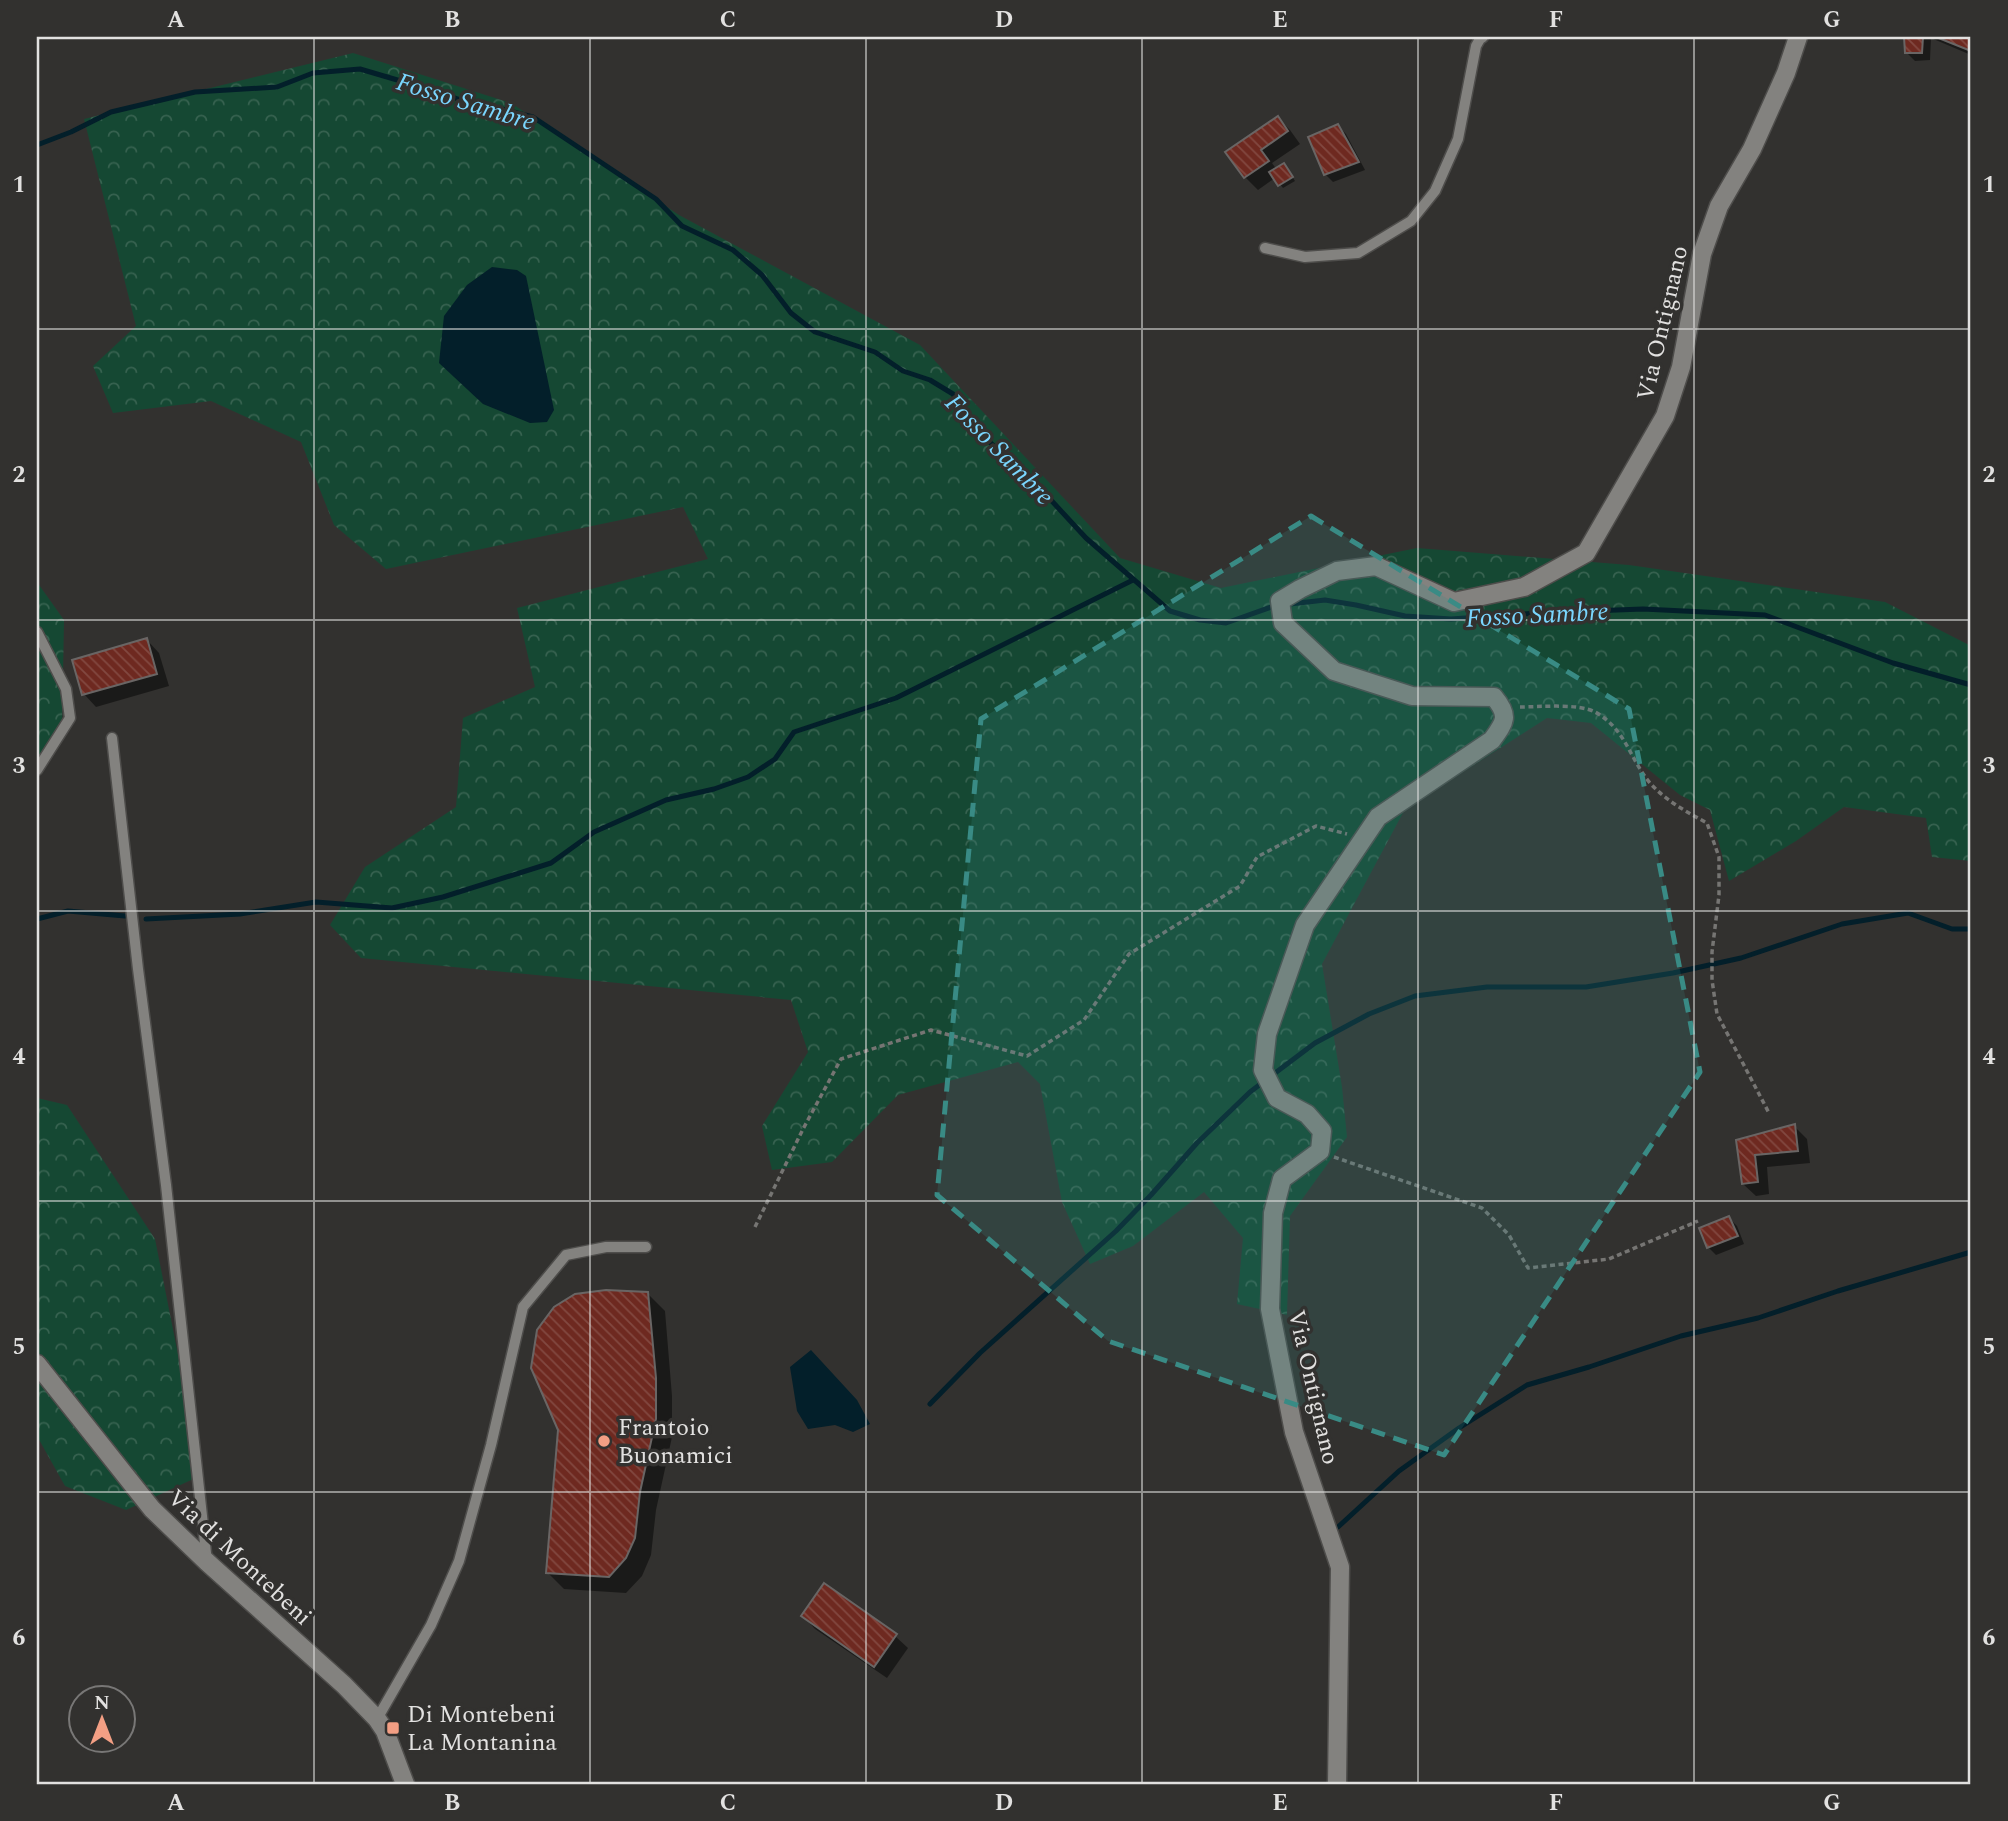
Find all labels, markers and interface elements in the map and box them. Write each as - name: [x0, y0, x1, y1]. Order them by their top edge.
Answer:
- text: A: [167, 3, 185, 38]
- text: B: [444, 3, 460, 38]
- text: C: [720, 3, 736, 38]
- text: D: [995, 3, 1013, 38]
- text: E: [1272, 3, 1288, 38]
- text: F: [1549, 3, 1563, 38]
- text: G: [1823, 3, 1841, 38]
- water label: Fosso Sambre: [391, 62, 540, 142]
- text: 1: [13, 168, 25, 203]
- text: 1: [1983, 168, 1995, 203]
- street label: Via Ontignano: [1628, 242, 1698, 404]
- water label: Fosso Sambre: [935, 384, 1063, 515]
- text: 2: [13, 458, 26, 493]
- text: 2: [1983, 458, 1996, 493]
- water label: Fosso Sambre: [1464, 591, 1610, 639]
- text: 3: [13, 749, 26, 784]
- text: 3: [1983, 749, 1996, 784]
- text: 4: [13, 1040, 26, 1075]
- text: 4: [1983, 1040, 1996, 1075]
- street label: Via Ontignano: [1278, 1306, 1348, 1468]
- text: 5: [13, 1330, 25, 1365]
- text: 5: [1983, 1330, 1995, 1365]
- place label: Frantoio Buonamici: [618, 1410, 733, 1474]
- marker: Frantoio Buonamici: [596, 1433, 612, 1449]
- street label: Via di Montebeni: [159, 1481, 320, 1635]
- text: 6: [13, 1621, 26, 1656]
- text: 6: [1983, 1621, 1996, 1656]
- north arrow: [66, 1685, 136, 1755]
- text: N: [94, 1689, 110, 1718]
- place label: Di Montebeni La Montanina: [407, 1697, 557, 1761]
- marker: Di Montebeni La Montanina: [385, 1720, 401, 1736]
- text: A: [167, 1786, 185, 1821]
- text: B: [444, 1786, 460, 1821]
- text: C: [720, 1786, 736, 1821]
- text: D: [995, 1786, 1013, 1821]
- text: E: [1272, 1786, 1288, 1821]
- text: F: [1549, 1786, 1563, 1821]
- text: G: [1823, 1786, 1841, 1821]

